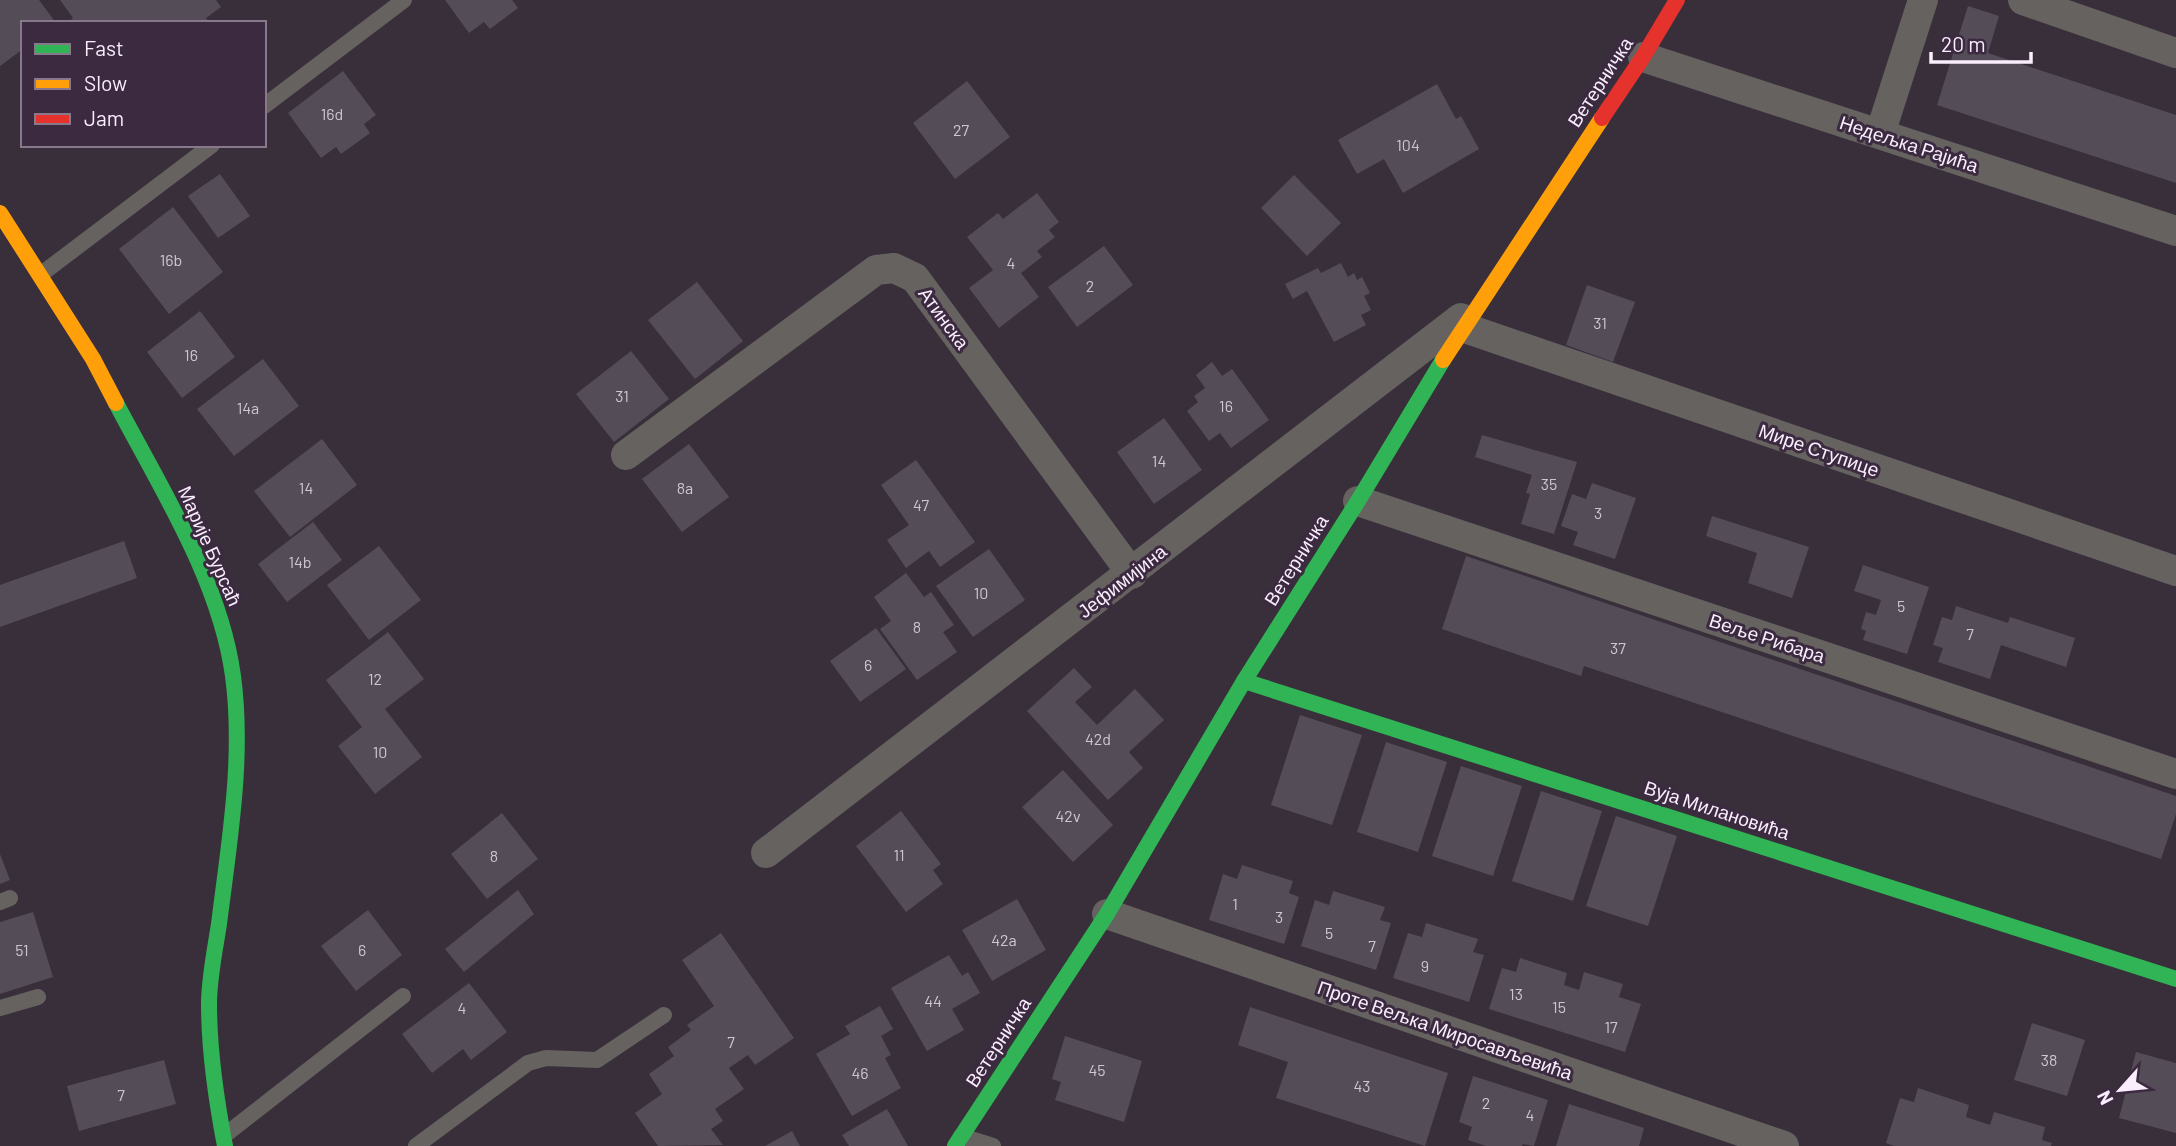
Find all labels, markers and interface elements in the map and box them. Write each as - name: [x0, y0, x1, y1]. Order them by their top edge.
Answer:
- legend: [21, 21, 266, 147]
- scale bar: [1931, 21, 2031, 65]
- text: 20 m: [1941, 31, 1986, 56]
- street label: Ветерничка: [1562, 32, 1637, 131]
- text: Fast: [84, 35, 124, 60]
- text: Slow: [84, 70, 127, 95]
- house number: 16d: [321, 104, 343, 123]
- text: Jam: [84, 105, 124, 130]
- street label: Недељка Рајића: [1837, 110, 1982, 177]
- house number: 27: [953, 120, 969, 139]
- house number: 104: [1396, 135, 1420, 154]
- house number: 16b: [160, 250, 182, 269]
- house number: 4: [1007, 253, 1015, 272]
- house number: 2: [1086, 276, 1094, 295]
- street label: Атинска: [914, 282, 975, 353]
- house number: 31: [1593, 313, 1607, 332]
- house number: 16: [184, 345, 198, 364]
- house number: 31: [615, 386, 629, 405]
- house number: 16: [1219, 396, 1233, 415]
- house number: 14a: [237, 398, 259, 417]
- street label: Мире Ступице: [1756, 418, 1882, 481]
- house number: 14: [1152, 451, 1166, 470]
- house number: 35: [1541, 474, 1557, 493]
- house number: 14: [299, 478, 313, 497]
- house number: 8a: [677, 478, 693, 497]
- street label: Марије Бурсаћ: [174, 482, 247, 609]
- house number: 47: [913, 495, 929, 514]
- house number: 3: [1594, 503, 1602, 522]
- street label: Ветерничка: [1259, 510, 1333, 609]
- street label: Јефимијина: [1073, 539, 1171, 622]
- house number: 14b: [288, 552, 312, 571]
- house number: 10: [974, 583, 988, 602]
- house number: 5: [1897, 596, 1905, 615]
- street label: Веље Рибара: [1706, 608, 1828, 667]
- house number: 8: [913, 617, 921, 636]
- house number: 7: [1966, 624, 1974, 643]
- house number: 37: [1610, 638, 1626, 657]
- house number: 6: [864, 655, 872, 674]
- house number: 12: [368, 669, 382, 688]
- house number: 42d: [1085, 729, 1111, 748]
- house number: 10: [373, 742, 387, 761]
- street label: Вуја Милановића: [1642, 775, 1793, 844]
- house number: 42v: [1056, 806, 1081, 825]
- house number: 11: [893, 845, 905, 864]
- house number: 8: [490, 846, 498, 865]
- house number: 1: [1232, 894, 1238, 913]
- house number: 3: [1275, 907, 1283, 926]
- house number: 5: [1325, 923, 1333, 942]
- house number: 42a: [991, 930, 1017, 949]
- house number: 7: [1368, 936, 1376, 955]
- house number: 51: [15, 940, 29, 959]
- house number: 6: [358, 940, 366, 959]
- house number: 9: [1421, 956, 1429, 975]
- street label: Проте Вељка Миросављевића: [1315, 975, 1576, 1084]
- house number: 13: [1509, 984, 1523, 1003]
- house number: 44: [924, 991, 942, 1010]
- street label: Ветерничка: [960, 992, 1035, 1091]
- house number: 15: [1552, 997, 1566, 1016]
- house number: 4: [458, 998, 466, 1017]
- house number: 17: [1604, 1017, 1618, 1036]
- house number: 7: [727, 1032, 735, 1051]
- house number: 38: [2041, 1050, 2057, 1069]
- north arrow: [2085, 1055, 2155, 1125]
- house number: 45: [1088, 1060, 1106, 1079]
- house number: 46: [851, 1063, 869, 1082]
- house number: 43: [1353, 1076, 1371, 1095]
- house number: 7: [117, 1085, 125, 1104]
- text: N: [2091, 1087, 2118, 1109]
- house number: 2: [1482, 1093, 1490, 1112]
- house number: 4: [1526, 1105, 1534, 1124]

